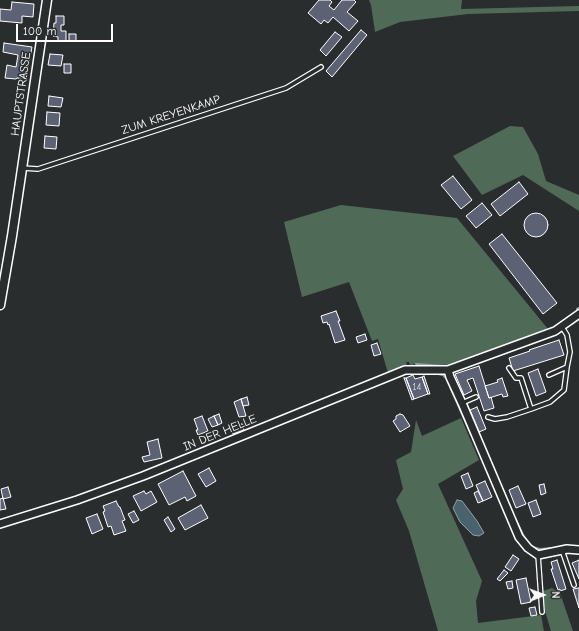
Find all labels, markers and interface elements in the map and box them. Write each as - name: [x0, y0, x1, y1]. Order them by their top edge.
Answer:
- scale bar: [18, 16, 115, 42]
- text: 100 m: [23, 24, 56, 38]
- street label: HAUPTSTRASSE: [8, 51, 34, 137]
- street label: ZUM KREYENKAMP: [120, 92, 222, 138]
- house number: 14: [413, 381, 421, 393]
- street label: IN DER HELLE: [181, 412, 259, 454]
- north arrow: [523, 575, 563, 615]
- text: N: [549, 591, 562, 598]

